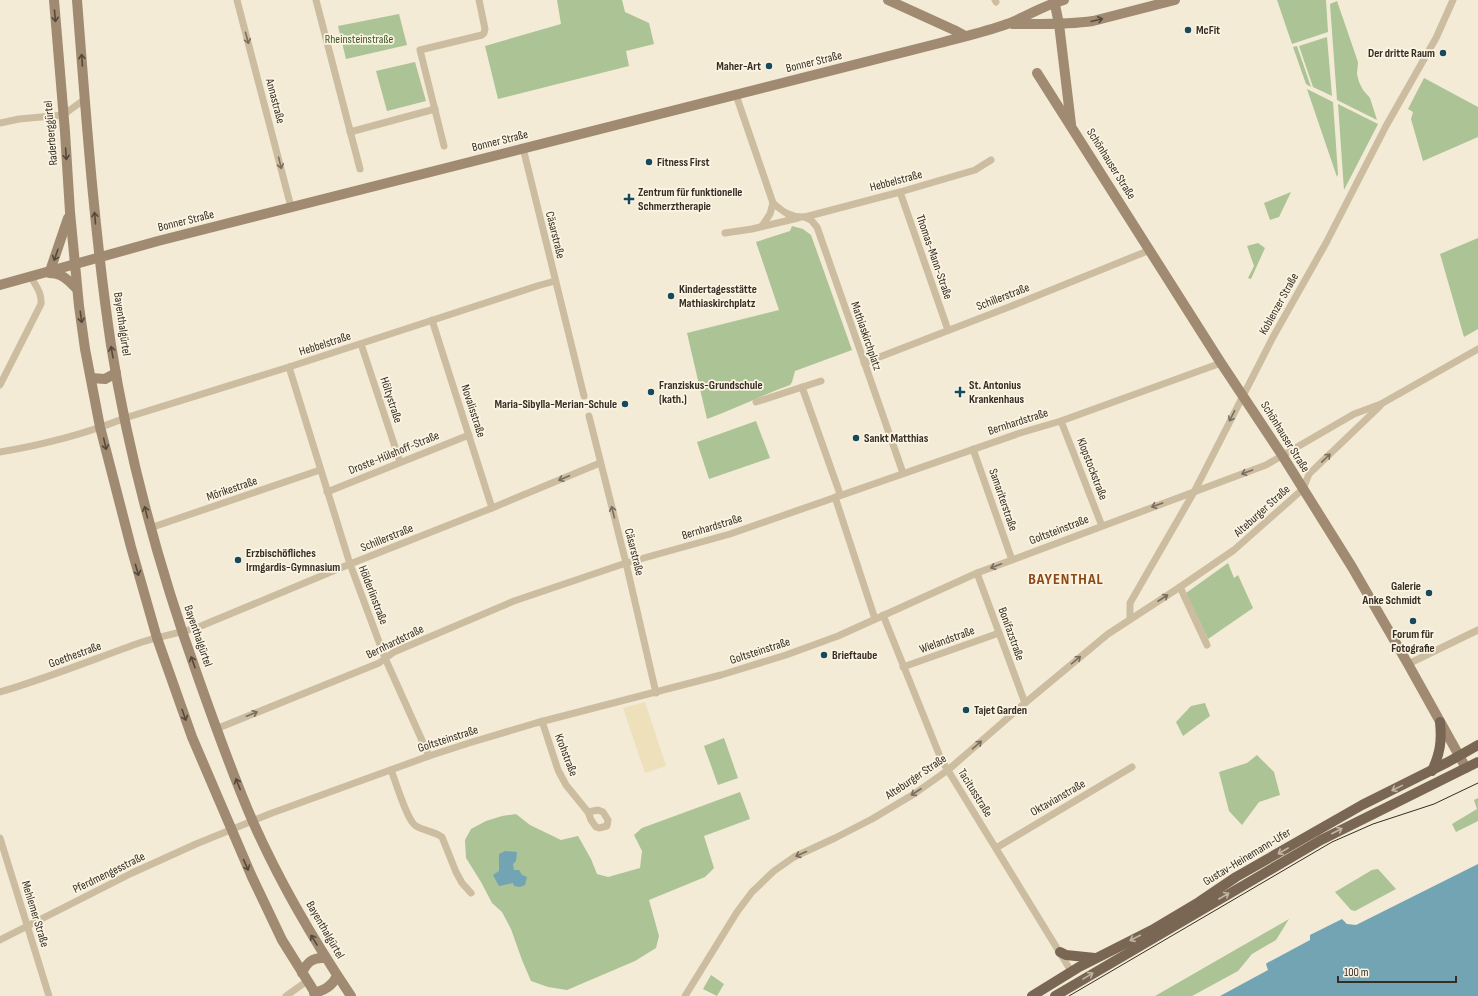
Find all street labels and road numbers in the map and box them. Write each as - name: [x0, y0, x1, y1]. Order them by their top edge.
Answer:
- street label: Bonner Straße: [784, 48, 844, 76]
- street label: Annastraße: [262, 76, 288, 125]
- street label: Raderberggürtel: [41, 100, 61, 166]
- street label: Schönhauser Straße: [1083, 126, 1139, 202]
- street label: Bonner Straße: [470, 127, 530, 155]
- street label: Hebbelstraße: [868, 167, 924, 195]
- street label: Bonner Straße: [156, 207, 216, 235]
- street label: Cäsarstraße: [542, 210, 568, 260]
- street label: Thomas-Mann-Straße: [912, 213, 956, 302]
- street label: Koblenzer Straße: [1256, 270, 1302, 337]
- street label: Schillerstraße: [974, 280, 1032, 314]
- street label: Bayenthalgürtel: [110, 291, 134, 357]
- street label: Mathiaskirchplatz: [847, 300, 885, 373]
- street label: Hebbelstraße: [297, 329, 353, 359]
- street label: Höltystraße: [377, 375, 405, 425]
- street label: Novalisstraße: [457, 383, 489, 439]
- street label: Schönhauser Straße: [1257, 399, 1313, 475]
- street label: Bernhardstraße: [986, 405, 1050, 439]
- street label: Droste-Hülshoff-Straße: [346, 428, 442, 478]
- street label: Klopstockstraße: [1073, 436, 1111, 502]
- street label: Samariterstraße: [985, 467, 1021, 533]
- street label: Mörikestraße: [205, 473, 260, 505]
- street label: Alteburger Straße: [1230, 482, 1293, 541]
- street label: Bernhardstraße: [680, 511, 744, 543]
- street label: Goltsteinstraße: [1027, 512, 1091, 548]
- street label: Schillerstraße: [358, 521, 416, 555]
- street label: Cäsarstraße: [621, 527, 647, 577]
- street label: Hölderlinstraße: [355, 563, 391, 627]
- street label: Bayenthalgürtel: [180, 603, 216, 669]
- street label: Bonifazstraße: [994, 605, 1028, 663]
- street label: Bernhardstraße: [364, 621, 427, 662]
- street label: Wielandstraße: [917, 623, 977, 657]
- street label: Goltsteinstraße: [728, 634, 792, 668]
- street label: Goethestraße: [47, 638, 104, 671]
- street label: Goltsteinstraße: [416, 722, 480, 756]
- street label: Krohstraße: [551, 732, 581, 779]
- street label: Alteburger Straße: [882, 751, 950, 803]
- street label: Tacitusstraße: [954, 766, 996, 820]
- street label: Oktavianstraße: [1028, 776, 1088, 820]
- street label: Gustav-Heinemann-Ufer: [1200, 825, 1294, 889]
- street label: Pferdmengesstraße: [70, 849, 148, 897]
- street label: Mehlemer Straße: [18, 879, 52, 949]
- street label: Bayenthalgürtel: [302, 898, 348, 962]

